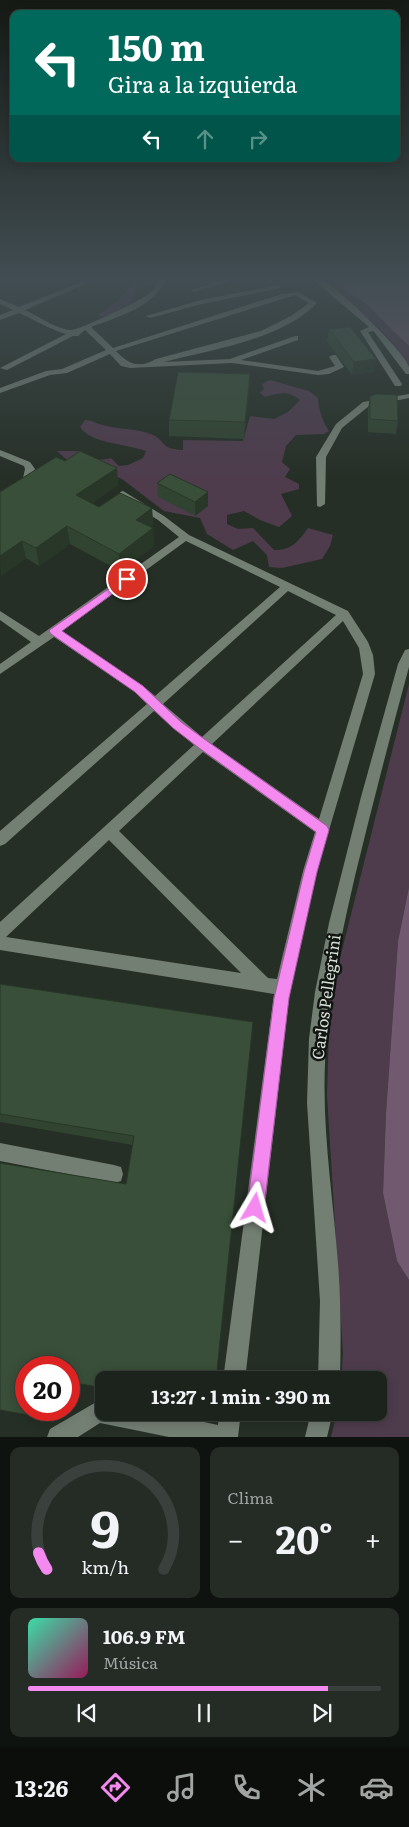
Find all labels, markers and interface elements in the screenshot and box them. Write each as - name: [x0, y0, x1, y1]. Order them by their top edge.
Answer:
- text: 150 m: [108, 20, 205, 72]
- icon: left: [25, 30, 90, 95]
- text: Gira a la izquierda: [108, 67, 297, 100]
- icon: left: [138, 125, 166, 153]
- icon: ahead: [191, 125, 219, 153]
- icon: right: [244, 125, 272, 153]
- pin: [106, 558, 148, 600]
- icon: arrive: [113, 565, 141, 593]
- street label: Carlos Pellegrini: [304, 933, 346, 1061]
- position arrow: [228, 1181, 280, 1233]
- speed limit sign: 20: [15, 1356, 80, 1421]
- text: 13:27 · 1 min · 390 m: [151, 1382, 331, 1410]
- text: Clima: [228, 1485, 273, 1509]
- text: 9: [90, 1487, 120, 1564]
- text: 20°: [276, 1509, 333, 1566]
- text: −: [228, 1517, 244, 1559]
- text: +: [365, 1517, 381, 1559]
- text: km/h: [81, 1553, 129, 1580]
- text: 106.9 FM: [103, 1622, 185, 1650]
- text: Música: [103, 1650, 158, 1674]
- icon: previous: [73, 1699, 101, 1727]
- icon: pause: [190, 1699, 218, 1727]
- icon: next: [308, 1699, 336, 1727]
- icon: directions: [98, 1770, 133, 1805]
- icon: music: [164, 1770, 199, 1805]
- icon: phone: [229, 1770, 264, 1805]
- icon: climate: [294, 1770, 329, 1805]
- icon: car: [359, 1770, 394, 1805]
- text: 13:26: [15, 1771, 68, 1804]

